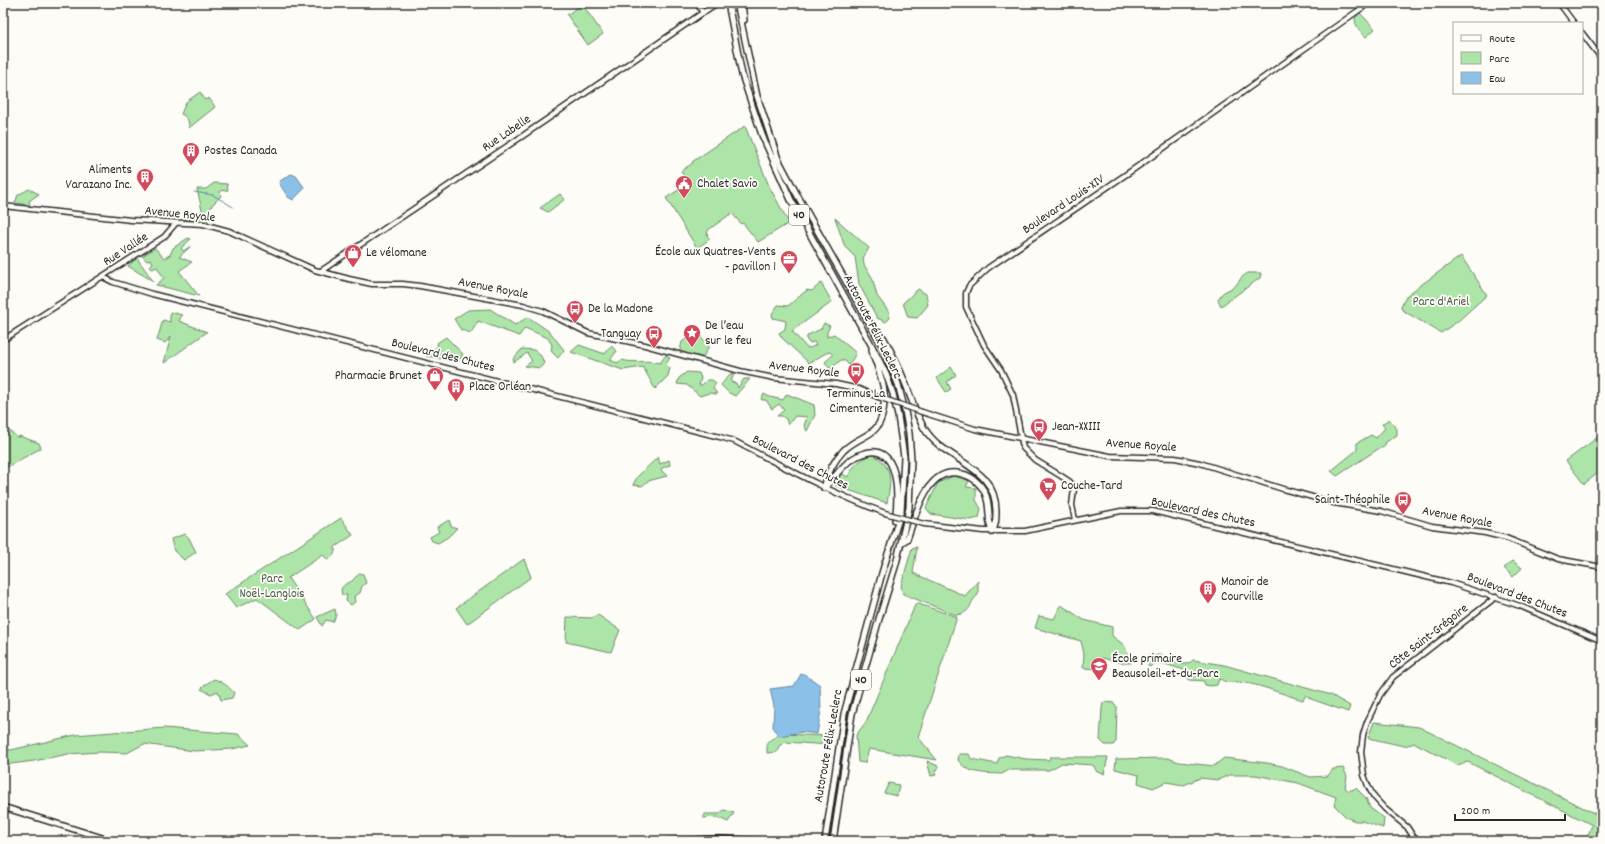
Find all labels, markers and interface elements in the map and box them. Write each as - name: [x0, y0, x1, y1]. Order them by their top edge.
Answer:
- legend: [1453, 22, 1583, 94]
- text: Route: [1489, 31, 1515, 48]
- text: Parc: [1489, 51, 1510, 68]
- text: Eau: [1489, 71, 1505, 88]
- street label: Rue Labelle: [479, 111, 535, 157]
- building icon: Postes Canada: [181, 141, 201, 166]
- place label: Postes Canada: [204, 142, 278, 161]
- place label: Aliments Varazano Inc.: [66, 161, 132, 195]
- building icon: Aliments Varazano Inc.: [135, 167, 155, 192]
- street label: Boulevard Louis-XIV: [1019, 170, 1110, 240]
- public building icon: Chalet Savio: [674, 174, 694, 199]
- place label: Chalet Savio: [697, 175, 758, 194]
- street label: Avenue Royale: [144, 202, 216, 228]
- road number: 40: [789, 205, 809, 225]
- street label: Rue Vallée: [100, 228, 153, 272]
- shop icon: Le vélomane: [343, 243, 363, 268]
- place label: École aux Quatres-Vents - pavillon 1: [655, 243, 776, 277]
- place label: Le vélomane: [366, 244, 427, 263]
- office icon: École aux Quatres-Vents - pavillon 1: [779, 249, 799, 274]
- street label: Autoroute Félix-Leclerc: [838, 272, 906, 382]
- street label: Avenue Royale: [456, 273, 530, 305]
- park label: Parc d'Ariel: [1413, 293, 1469, 312]
- bus stop icon: De la Madone: [565, 299, 585, 324]
- place label: De la Madone: [588, 300, 653, 319]
- place label: De l’eau sur le feu: [705, 317, 752, 351]
- place icon: De l’eau sur le feu: [682, 323, 702, 348]
- bus stop icon: Tanguay: [644, 324, 664, 349]
- place label: Tanguay: [601, 325, 642, 344]
- street label: Boulevard des Chutes: [389, 334, 497, 378]
- street label: Avenue Royale: [768, 356, 841, 384]
- bus stop icon: Terminus La Cimenterie: [846, 361, 866, 386]
- shop icon: Pharmacie Brunet: [425, 366, 445, 391]
- place label: Pharmacie Brunet: [335, 367, 422, 386]
- building icon: Place Orléan: [446, 377, 466, 402]
- place label: Place Orléan: [469, 378, 531, 397]
- place label: Terminus La Cimenterie: [827, 385, 886, 419]
- bus stop icon: Jean-XXIII: [1029, 417, 1049, 442]
- place label: Jean-XXIII: [1052, 418, 1100, 437]
- street label: Boulevard des Chutes: [748, 430, 852, 496]
- street label: Avenue Royale: [1105, 434, 1177, 458]
- supermarket icon: Couche-Tard: [1038, 476, 1058, 501]
- place label: Couche-Tard: [1061, 477, 1122, 496]
- bus stop icon: Saint-Théophile: [1393, 490, 1413, 515]
- place label: Saint-Théophile: [1315, 491, 1390, 510]
- street label: Boulevard des Chutes: [1149, 493, 1257, 533]
- street label: Avenue Royale: [1420, 502, 1494, 534]
- street label: Boulevard des Chutes: [1464, 568, 1570, 624]
- park label: Parc Noël-Langlois: [239, 570, 305, 604]
- place label: Manoir de Courville: [1221, 573, 1269, 607]
- building icon: Manoir de Courville: [1198, 579, 1218, 604]
- street label: Côte Saint-Grégoire: [1385, 600, 1473, 674]
- place label: École primaire Beausoleil-et-du-Parc: [1112, 650, 1219, 684]
- school or university icon: École primaire Beausoleil-et-du-Parc: [1089, 656, 1109, 681]
- road number: 40: [851, 670, 871, 690]
- street label: Autoroute Félix-Leclerc: [810, 688, 848, 804]
- scale bar: [1455, 796, 1565, 822]
- text: 200 m: [1461, 803, 1490, 820]

